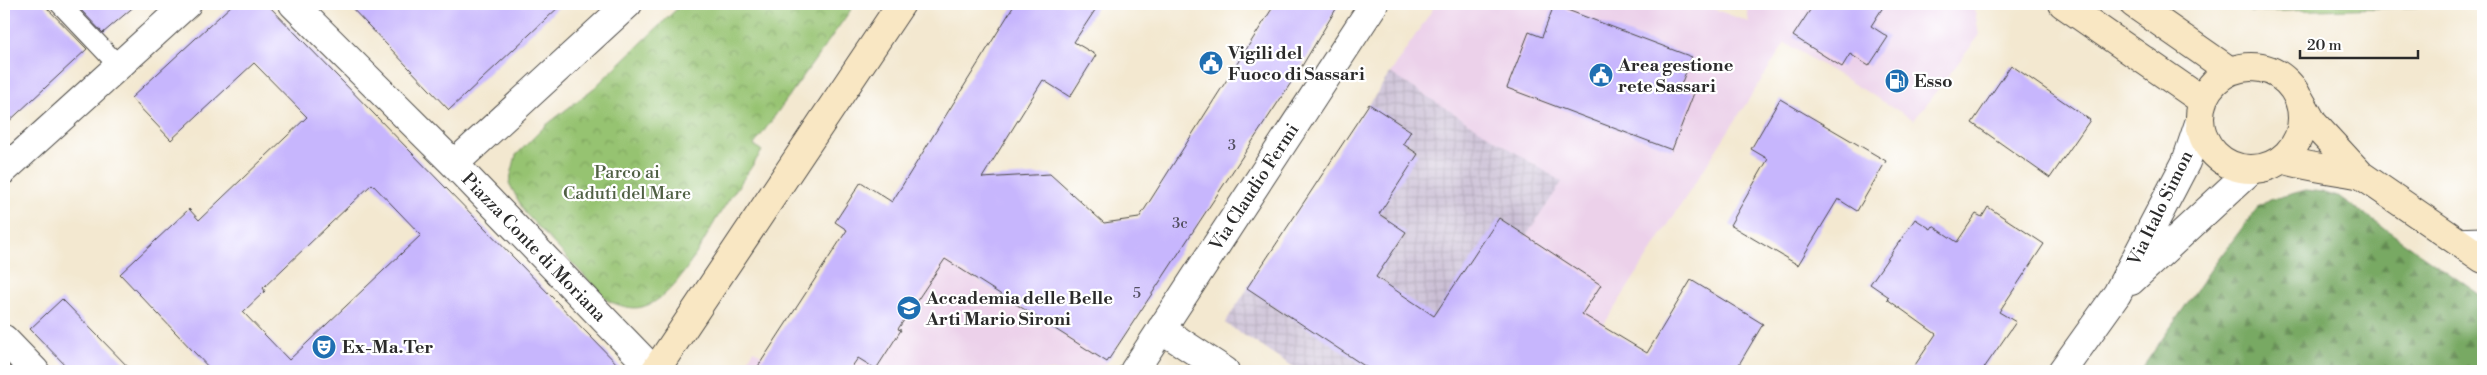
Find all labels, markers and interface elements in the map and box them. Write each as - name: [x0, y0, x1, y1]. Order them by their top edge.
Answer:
- scale bar: [2300, 28, 2417, 60]
- text: 20 m: [2307, 36, 2342, 55]
- place label: Vigili del Fuoco di Sassari: [1227, 42, 1365, 86]
- public building icon: Vigili del Fuoco di Sassari: [1198, 50, 1224, 76]
- place label: Area gestione rete Sassari: [1617, 54, 1734, 98]
- public building icon: Area gestione rete Sassari: [1588, 62, 1614, 88]
- fuel station icon: Esso: [1884, 68, 1910, 94]
- place label: Esso: [1914, 70, 1953, 93]
- street label: Via Claudio Fermi: [1204, 119, 1304, 256]
- house number: 3: [1228, 136, 1236, 155]
- street label: Via Italo Simon: [2122, 147, 2198, 270]
- park label: Parco ai Caduti del Mare: [563, 161, 691, 205]
- street label: Piazza Conte di Moriana: [456, 168, 612, 327]
- house number: 3c: [1172, 214, 1188, 233]
- house number: 5: [1133, 284, 1141, 303]
- place label: Accademia delle Belle Arti Mario Sironi: [925, 287, 1113, 331]
- school or university icon: Accademia delle Belle Arti Mario Sironi: [896, 295, 922, 321]
- theatre icon: Ex-Ma.Ter: [311, 334, 337, 360]
- place label: Ex-Ma.Ter: [342, 336, 433, 359]

